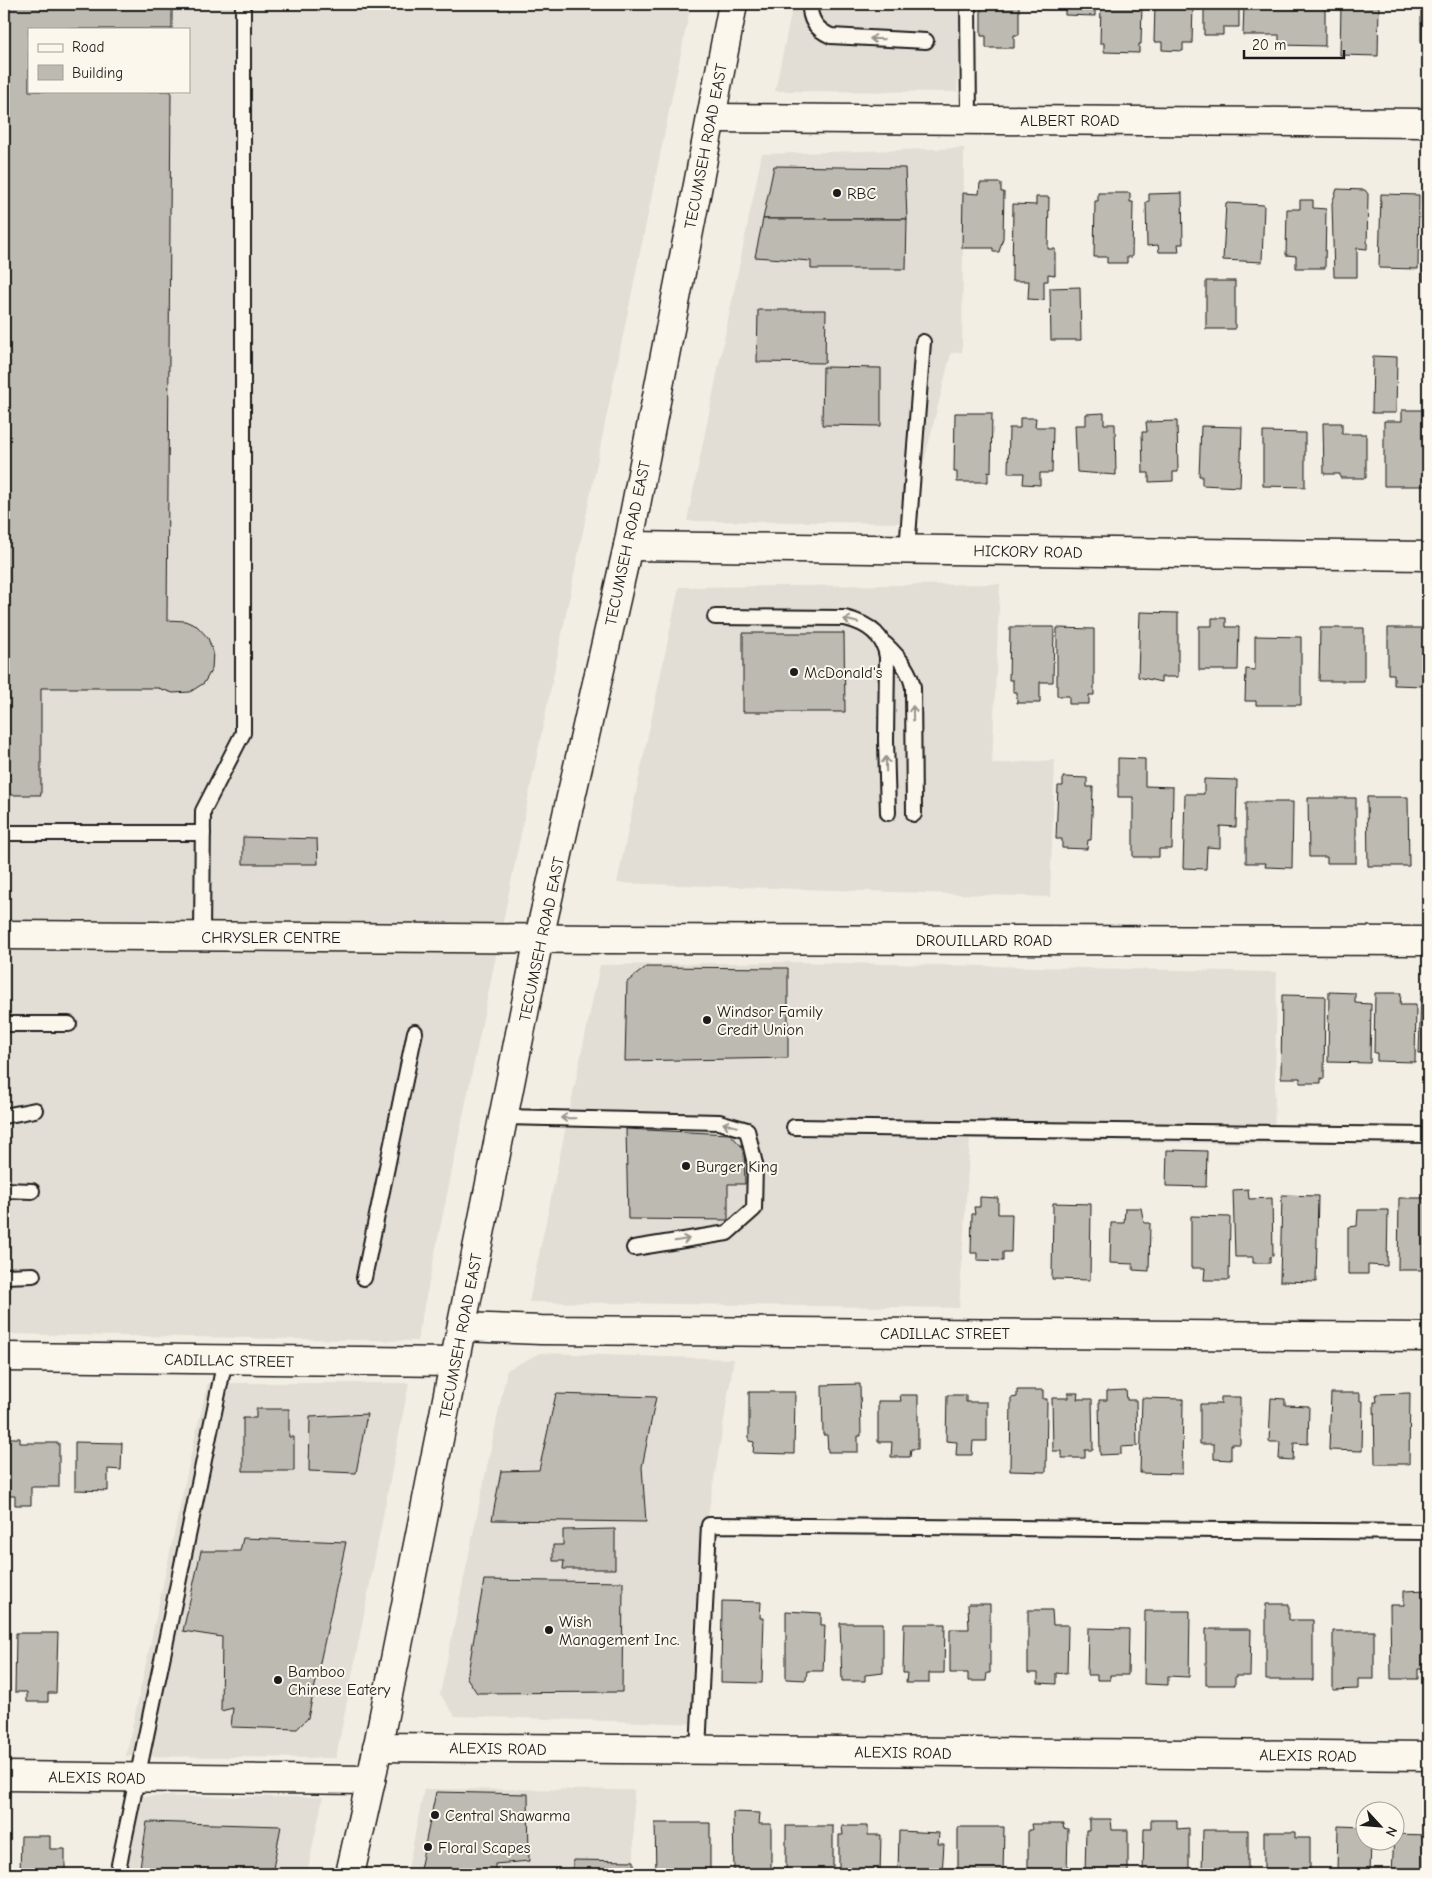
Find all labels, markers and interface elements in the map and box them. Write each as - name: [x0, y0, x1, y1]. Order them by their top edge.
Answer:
- legend: [28, 28, 190, 92]
- scale bar: [1244, 28, 1344, 60]
- one-way arrow: [869, 35, 885, 44]
- text: 20 m: [1252, 36, 1286, 54]
- text: Road: [72, 38, 104, 56]
- street label: TECUMSEH ROAD EAST: [681, 61, 731, 230]
- text: Building: [72, 64, 123, 82]
- street label: ALBERT ROAD: [1020, 112, 1120, 130]
- place label: RBC: [847, 185, 876, 203]
- marker: RBC: [831, 187, 843, 199]
- street label: TECUMSEH ROAD EAST: [602, 458, 654, 627]
- street label: HICKORY ROAD: [973, 542, 1083, 562]
- one-way arrow: [844, 615, 860, 625]
- place label: McDonald's: [804, 664, 883, 682]
- marker: McDonald's: [788, 666, 800, 678]
- one-way arrow: [909, 705, 918, 721]
- one-way arrow: [882, 757, 891, 773]
- street label: TECUMSEH ROAD EAST: [516, 854, 568, 1023]
- street label: CHRYSLER CENTRE: [201, 929, 341, 947]
- street label: DROUILLARD ROAD: [916, 932, 1052, 950]
- place label: Windsor Family Credit Union: [717, 1003, 824, 1039]
- marker: Windsor Family Credit Union: [701, 1014, 713, 1026]
- one-way arrow: [560, 1113, 576, 1123]
- one-way arrow: [722, 1120, 738, 1129]
- place label: Burger King: [696, 1158, 778, 1176]
- marker: Burger King: [680, 1160, 692, 1172]
- one-way arrow: [674, 1235, 690, 1245]
- street label: TECUMSEH ROAD EAST: [436, 1251, 486, 1420]
- street label: CADILLAC STREET: [880, 1325, 1011, 1343]
- street label: CADILLAC STREET: [164, 1351, 295, 1371]
- place label: Wish Management Inc.: [559, 1613, 680, 1649]
- marker: Wish Management Inc.: [543, 1624, 555, 1636]
- place label: Bamboo Chinese Eatery: [288, 1663, 391, 1699]
- marker: Bamboo Chinese Eatery: [272, 1674, 284, 1686]
- street label: ALEXIS ROAD: [449, 1739, 547, 1759]
- street label: ALEXIS ROAD: [854, 1743, 952, 1763]
- street label: ALEXIS ROAD: [1259, 1746, 1357, 1766]
- street label: ALEXIS ROAD: [48, 1768, 146, 1788]
- north arrow: [1354, 1800, 1404, 1850]
- place label: Central Shawarma: [445, 1807, 570, 1825]
- marker: Central Shawarma: [429, 1809, 441, 1821]
- text: N: [1382, 1824, 1401, 1839]
- place label: Floral Scapes: [438, 1839, 531, 1857]
- marker: Floral Scapes: [422, 1841, 434, 1853]

